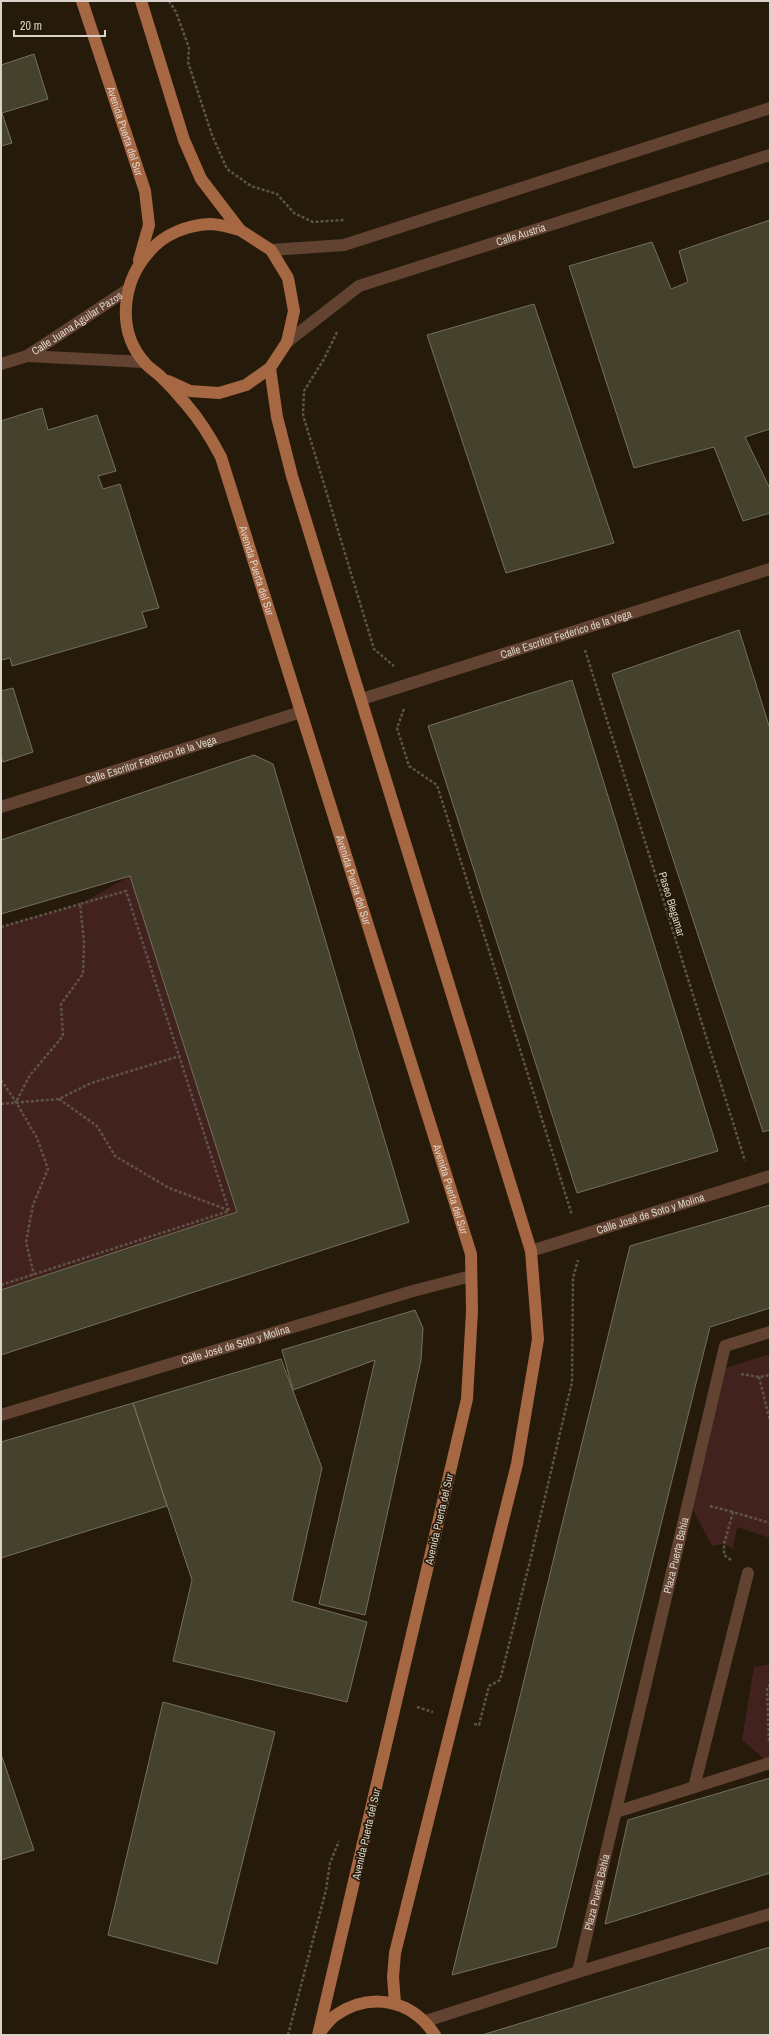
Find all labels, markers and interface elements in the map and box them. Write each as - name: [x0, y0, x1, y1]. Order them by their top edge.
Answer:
- scale bar: [14, 12, 105, 38]
- text: 20 m: [20, 18, 42, 34]
- street label: Avenida Puerta del Sur: [103, 84, 146, 178]
- street label: Calle Austria: [494, 220, 547, 249]
- street label: Calle Juana Aguilar Pazos: [29, 288, 125, 358]
- street label: Avenida Puerta del Sur: [236, 523, 277, 617]
- street label: Calle Escritor Federico de la Vega: [498, 607, 633, 662]
- street label: Calle Escritor Federico de la Vega: [83, 732, 218, 787]
- street label: Avenida Puerta del Sur: [333, 832, 374, 927]
- street label: Paseo Blegamar: [656, 870, 688, 938]
- street label: Avenida Puerta del Sur: [430, 1141, 471, 1236]
- street label: Calle José de Soto y Molina: [594, 1190, 706, 1237]
- street label: Calle José de Soto y Molina: [180, 1321, 292, 1367]
- street label: Avenida Puerta del Sur: [421, 1472, 456, 1567]
- street label: Plaza Puerta Bahía: [660, 1516, 692, 1595]
- street label: Avenida Puerta del Sur: [348, 1787, 383, 1882]
- street label: Plaza Puerta Bahía: [581, 1853, 612, 1932]

